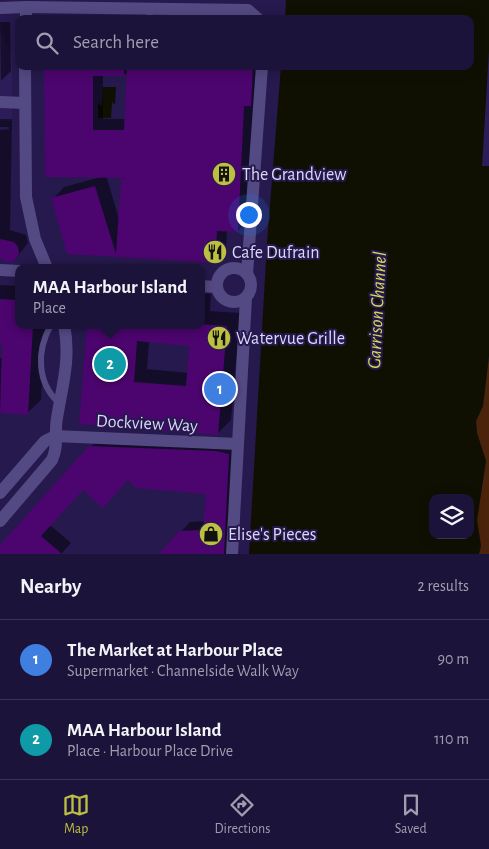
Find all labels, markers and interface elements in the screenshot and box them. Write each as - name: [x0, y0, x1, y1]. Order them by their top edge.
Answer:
- search box: [15, 15, 474, 70]
- icon: search: [33, 29, 61, 57]
- text: Search here: [73, 33, 159, 52]
- building icon: The Grandview: [211, 161, 237, 187]
- place label: The Grandview: [242, 166, 346, 184]
- your location: [236, 202, 262, 228]
- restaurant icon: Cafe Dufrain: [202, 239, 228, 265]
- place label: Cafe Dufrain: [232, 244, 320, 262]
- water label: Garrison Channel: [365, 251, 390, 369]
- popup: [15, 264, 205, 329]
- text: MAA Harbour Island: [33, 278, 187, 297]
- text: Place: [33, 300, 66, 316]
- restaurant icon: Watervue Grille: [206, 325, 232, 351]
- place label: Watervue Grille: [236, 330, 345, 348]
- pin: 2: [94, 345, 126, 383]
- pin: 1: [204, 370, 236, 408]
- street label: Dockview Way: [96, 412, 199, 436]
- map controls: [429, 494, 474, 539]
- button: layers: [429, 494, 474, 539]
- shop icon: Elise's Pieces: [198, 521, 224, 547]
- place label: Elise's Pieces: [228, 526, 317, 544]
- text: Nearby: [20, 576, 81, 597]
- text: 2 results: [417, 578, 469, 594]
- text: The Market at Harbour Place: [67, 641, 283, 660]
- text: 1: [33, 651, 39, 667]
- text: 90 m: [438, 651, 469, 667]
- text: Supermarket · Channelside Walk Way: [67, 663, 299, 679]
- text: MAA Harbour Island: [67, 721, 222, 740]
- text: 2: [32, 731, 40, 747]
- text: 110 m: [434, 731, 469, 747]
- text: Place · Harbour Place Drive: [67, 743, 233, 759]
- tab: Map: [62, 791, 90, 838]
- tab: Directions: [215, 791, 270, 838]
- tab: Saved: [395, 791, 427, 838]

